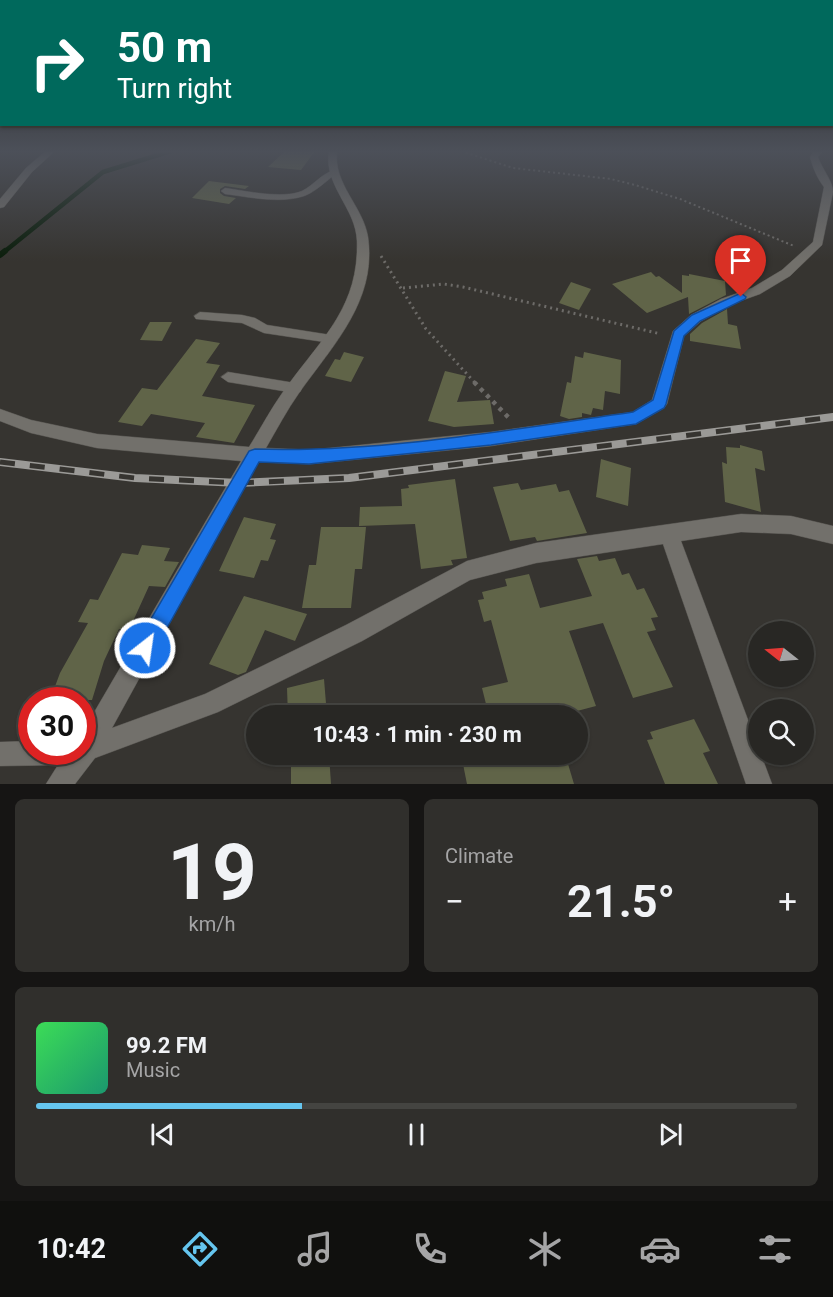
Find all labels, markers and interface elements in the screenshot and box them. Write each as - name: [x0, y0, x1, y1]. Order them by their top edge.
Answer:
- text: 50 m: [117, 23, 212, 72]
- icon: right: [18, 24, 96, 102]
- text: Turn right: [117, 73, 232, 105]
- pin: [715, 235, 766, 297]
- icon: arrive: [724, 244, 757, 277]
- position arrow: [113, 616, 177, 680]
- north arrow: [748, 621, 814, 687]
- map controls: [748, 621, 814, 765]
- speed limit sign: 30: [18, 687, 96, 765]
- button: search: [748, 699, 814, 765]
- text: 10:43 · 1 min · 230 m: [312, 722, 522, 747]
- text: 19: [167, 827, 257, 918]
- text: Climate: [445, 844, 513, 868]
- text: 21.5°: [567, 875, 675, 928]
- text: −: [445, 882, 464, 921]
- text: +: [778, 882, 797, 921]
- text: km/h: [189, 912, 235, 936]
- text: 99.2 FM: [126, 1033, 207, 1058]
- text: Music: [126, 1058, 180, 1082]
- icon: previous: [146, 1118, 179, 1151]
- icon: pause: [400, 1118, 433, 1151]
- icon: next: [654, 1118, 687, 1151]
- icon: directions: [179, 1228, 221, 1270]
- icon: music: [294, 1228, 336, 1270]
- icon: phone: [409, 1228, 451, 1270]
- icon: climate: [524, 1228, 566, 1270]
- icon: car: [639, 1228, 681, 1270]
- icon: filters: [754, 1228, 796, 1270]
- text: 10:42: [37, 1233, 106, 1265]

